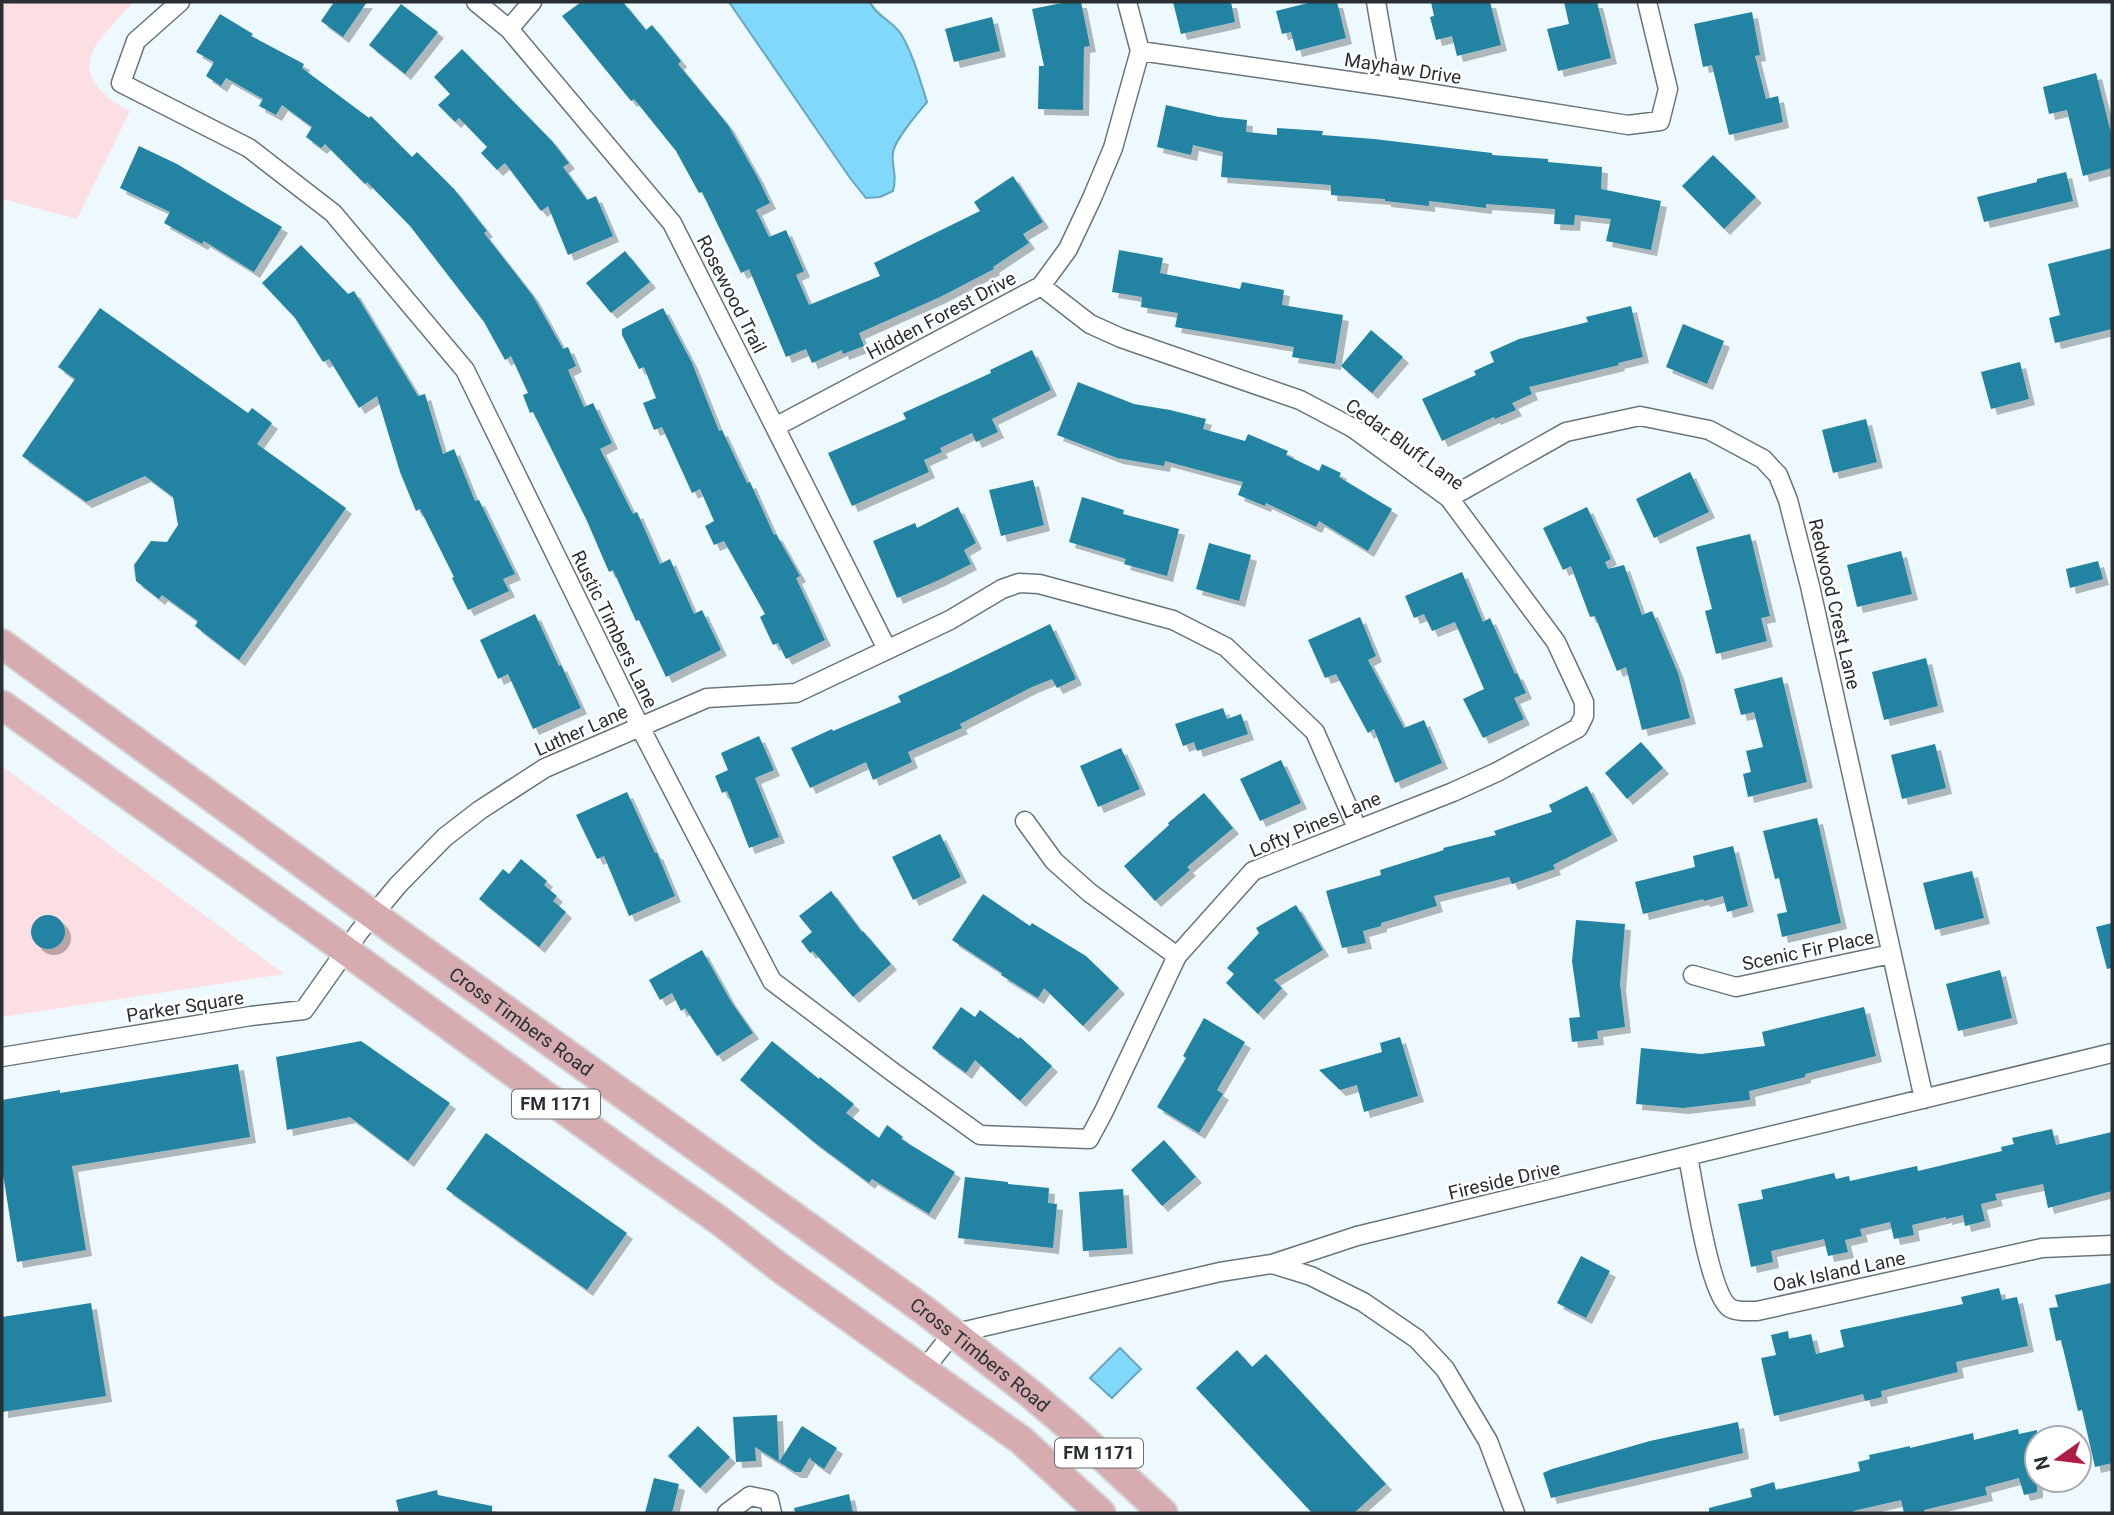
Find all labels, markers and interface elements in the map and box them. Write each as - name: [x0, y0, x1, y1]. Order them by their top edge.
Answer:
- street label: Mayhaw Drive: [1343, 48, 1463, 89]
- street label: Rosewood Trail: [692, 231, 771, 357]
- street label: Hidden Forest Drive: [863, 266, 1020, 365]
- street label: Cedar Bluff Lane: [1341, 394, 1468, 495]
- street label: Redwood Crest Lane: [1804, 517, 1865, 692]
- street label: Rustic Timbers Lane: [566, 547, 663, 712]
- street label: Luther Lane: [531, 700, 631, 761]
- street label: Lofty Pines Lane: [1246, 786, 1384, 862]
- street label: Scenic Fir Place: [1740, 925, 1876, 976]
- street label: Cross Timbers Road: [445, 962, 597, 1081]
- street label: Parker Square: [125, 986, 245, 1027]
- road number: FM 1171: [512, 1090, 600, 1119]
- street label: Fireside Drive: [1446, 1156, 1562, 1205]
- street label: Oak Island Lane: [1771, 1246, 1907, 1297]
- street label: Cross Timbers Road: [906, 1293, 1054, 1417]
- north arrow: [2023, 1424, 2093, 1494]
- road number: FM 1171: [1055, 1438, 1143, 1468]
- text: N: [2029, 1454, 2055, 1472]

